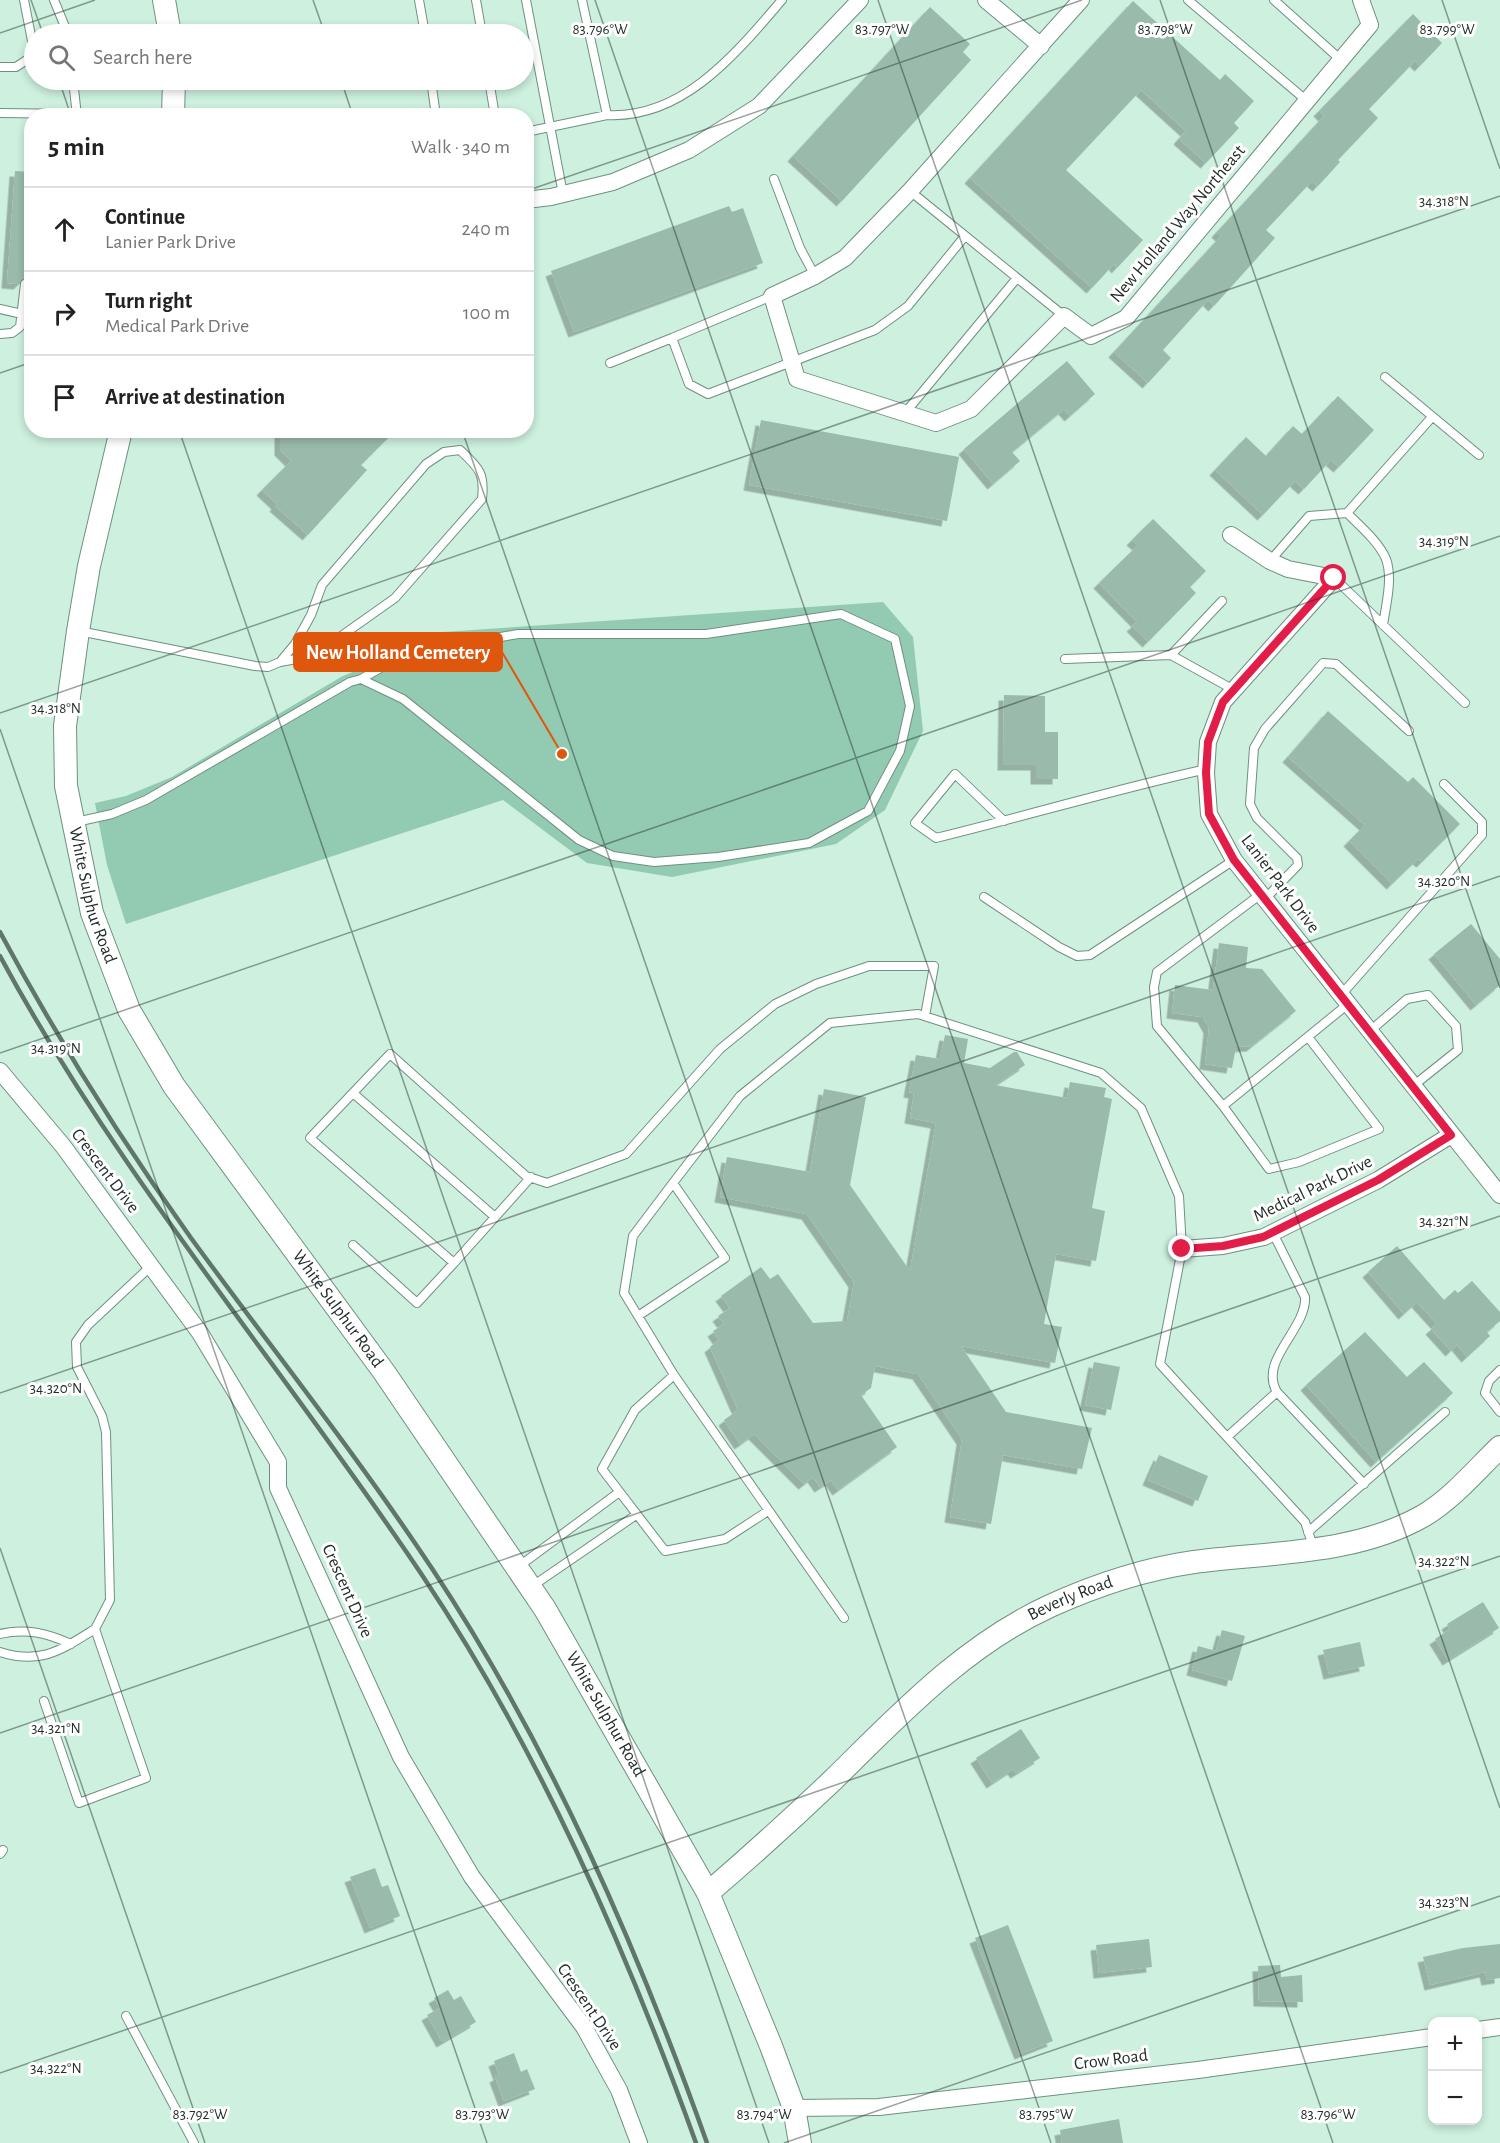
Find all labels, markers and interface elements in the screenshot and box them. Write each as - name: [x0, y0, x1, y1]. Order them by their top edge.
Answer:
- text: 83.796°W: [572, 22, 628, 37]
- text: 83.797°W: [855, 22, 910, 37]
- text: 83.798°W: [1137, 22, 1193, 37]
- text: 83.799°W: [1419, 22, 1475, 37]
- search box: [24, 24, 534, 90]
- icon: search: [45, 41, 78, 74]
- text: Search here: [93, 46, 192, 68]
- text: 5 min: [48, 134, 105, 160]
- text: Walk · 340 m: [411, 137, 510, 157]
- street label: New Holland Way Northeast: [1107, 142, 1249, 306]
- text: 34.318°N: [1419, 194, 1469, 209]
- text: Continue: [105, 206, 185, 228]
- icon: ahead: [48, 213, 81, 246]
- text: 240 m: [461, 219, 510, 239]
- text: Lanier Park Drive: [105, 232, 236, 252]
- text: Turn right: [105, 290, 192, 312]
- icon: right: [48, 297, 81, 330]
- text: 100 m: [463, 303, 510, 323]
- text: Medical Park Drive: [105, 316, 249, 336]
- icon: arrive: [48, 381, 81, 414]
- text: Arrive at destination: [105, 386, 285, 408]
- text: 34.319°N: [1419, 534, 1469, 549]
- route start: [1320, 564, 1346, 590]
- callout: New Holland Cemetery: [294, 633, 502, 671]
- text: New Holland Cemetery: [306, 643, 490, 663]
- text: 34.318°N: [31, 701, 81, 716]
- street label: White Sulphur Road: [66, 825, 119, 966]
- street label: Lanier Park Drive: [1237, 832, 1323, 936]
- text: 34.320°N: [1418, 874, 1470, 889]
- text: 34.319°N: [31, 1041, 81, 1056]
- street label: Crescent Drive: [68, 1125, 142, 1217]
- street label: Medical Park Drive: [1251, 1152, 1375, 1226]
- text: 34.321°N: [1419, 1214, 1469, 1229]
- route end: [1168, 1235, 1194, 1261]
- street label: White Sulphur Road: [289, 1247, 387, 1371]
- text: 34.320°N: [30, 1381, 82, 1396]
- street label: Crescent Drive: [318, 1541, 376, 1641]
- text: 34.322°N: [1418, 1554, 1470, 1569]
- street label: Beverly Road: [1025, 1573, 1115, 1624]
- street label: White Sulphur Road: [563, 1649, 648, 1780]
- text: 34.321°N: [31, 1721, 81, 1736]
- text: 34.323°N: [1419, 1895, 1469, 1910]
- street label: Crescent Drive: [553, 1960, 625, 2054]
- map controls: [1428, 2017, 1482, 2125]
- button: +: [1428, 2017, 1482, 2071]
- street label: Crow Road: [1073, 2047, 1149, 2073]
- text: 34.322°N: [30, 2061, 82, 2076]
- button: −: [1428, 2071, 1482, 2125]
- text: 83.792°W: [173, 2107, 228, 2122]
- text: 83.793°W: [455, 2107, 510, 2122]
- text: 83.794°W: [736, 2107, 792, 2122]
- text: 83.795°W: [1019, 2107, 1074, 2122]
- text: 83.796°W: [1300, 2107, 1356, 2122]

